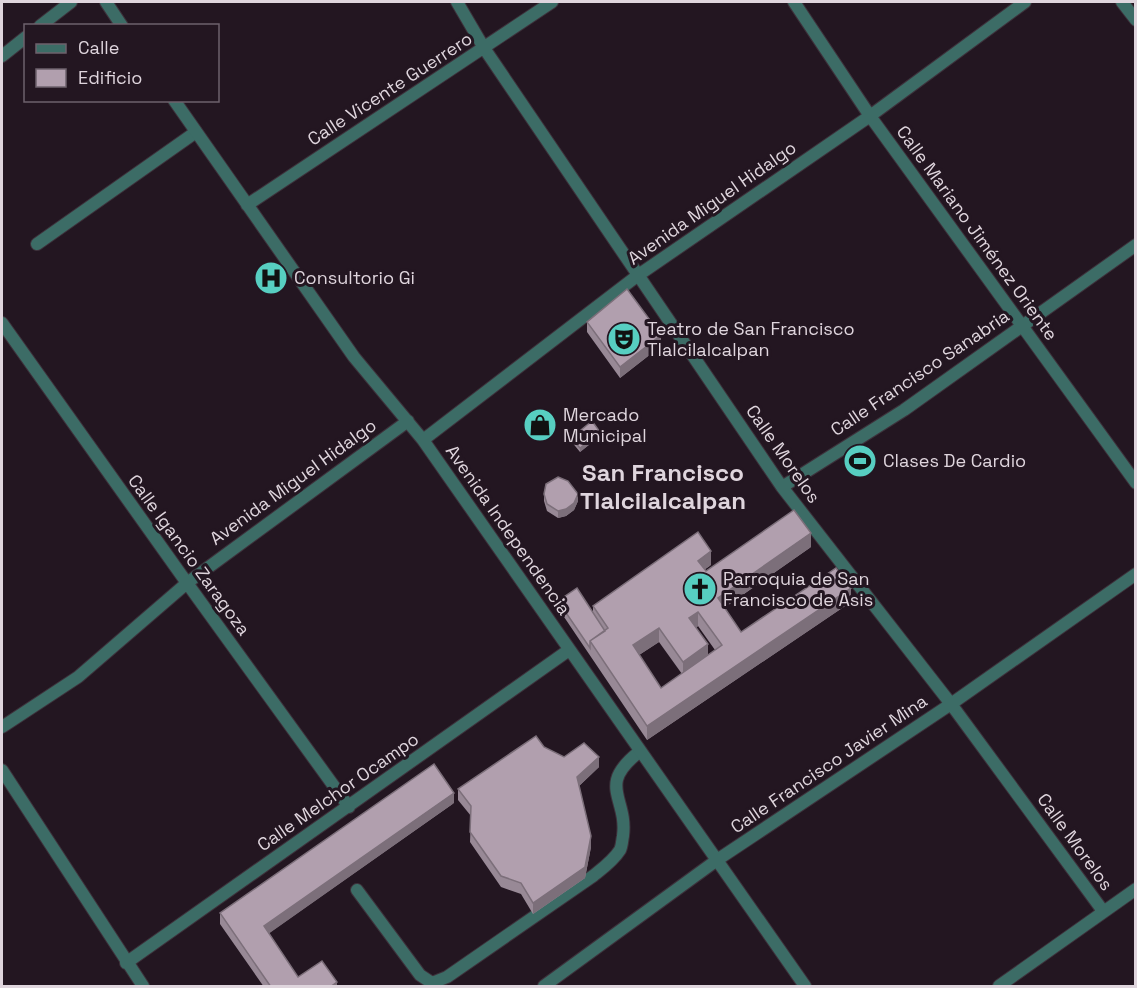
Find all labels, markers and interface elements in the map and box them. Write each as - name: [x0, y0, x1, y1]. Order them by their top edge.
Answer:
- legend: [24, 24, 219, 102]
- street label: Calle Vicente Guerrero: [303, 27, 476, 150]
- text: Calle: [78, 36, 119, 59]
- text: Edificio: [78, 66, 142, 89]
- street label: Calle Mariano Jiménez Oriente: [892, 121, 1063, 345]
- street label: Avenida Miguel Hidalgo: [623, 136, 800, 270]
- hospital icon: Consultorio Gi: [253, 260, 289, 296]
- place label: Consultorio Gi: [294, 266, 415, 289]
- street label: Calle Francisco Sanabria: [826, 304, 1013, 441]
- place label: Teatro de San Francisco Tlalcilalcalpan: [647, 317, 855, 361]
- theatre icon: Teatro de San Francisco Tlalcilalcalpan: [606, 321, 642, 357]
- street label: Calle Morelos: [741, 400, 826, 507]
- place label: Mercado Municipal: [563, 403, 647, 447]
- shop icon: Mercado Municipal: [522, 407, 558, 443]
- street label: Avenida Miguel Hidalgo: [205, 413, 381, 550]
- street label: Avenida Independencia: [441, 440, 576, 619]
- sports icon: Clases De Cardio: [842, 443, 878, 479]
- place label: Clases De Cardio: [883, 449, 1026, 472]
- district label: San Francisco Tlalcilalcalpan: [580, 457, 746, 516]
- street label: Calle Igancio Zaragoza: [123, 470, 256, 640]
- place label: Parroquia de San Francisco de Asis: [723, 567, 873, 611]
- church icon: Parroquia de San Francisco de Asis: [682, 571, 718, 607]
- street label: Calle Francisco Javier Mina: [726, 689, 931, 838]
- street label: Calle Melchor Ocampo: [252, 727, 423, 856]
- street label: Calle Morelos: [1032, 788, 1118, 895]

